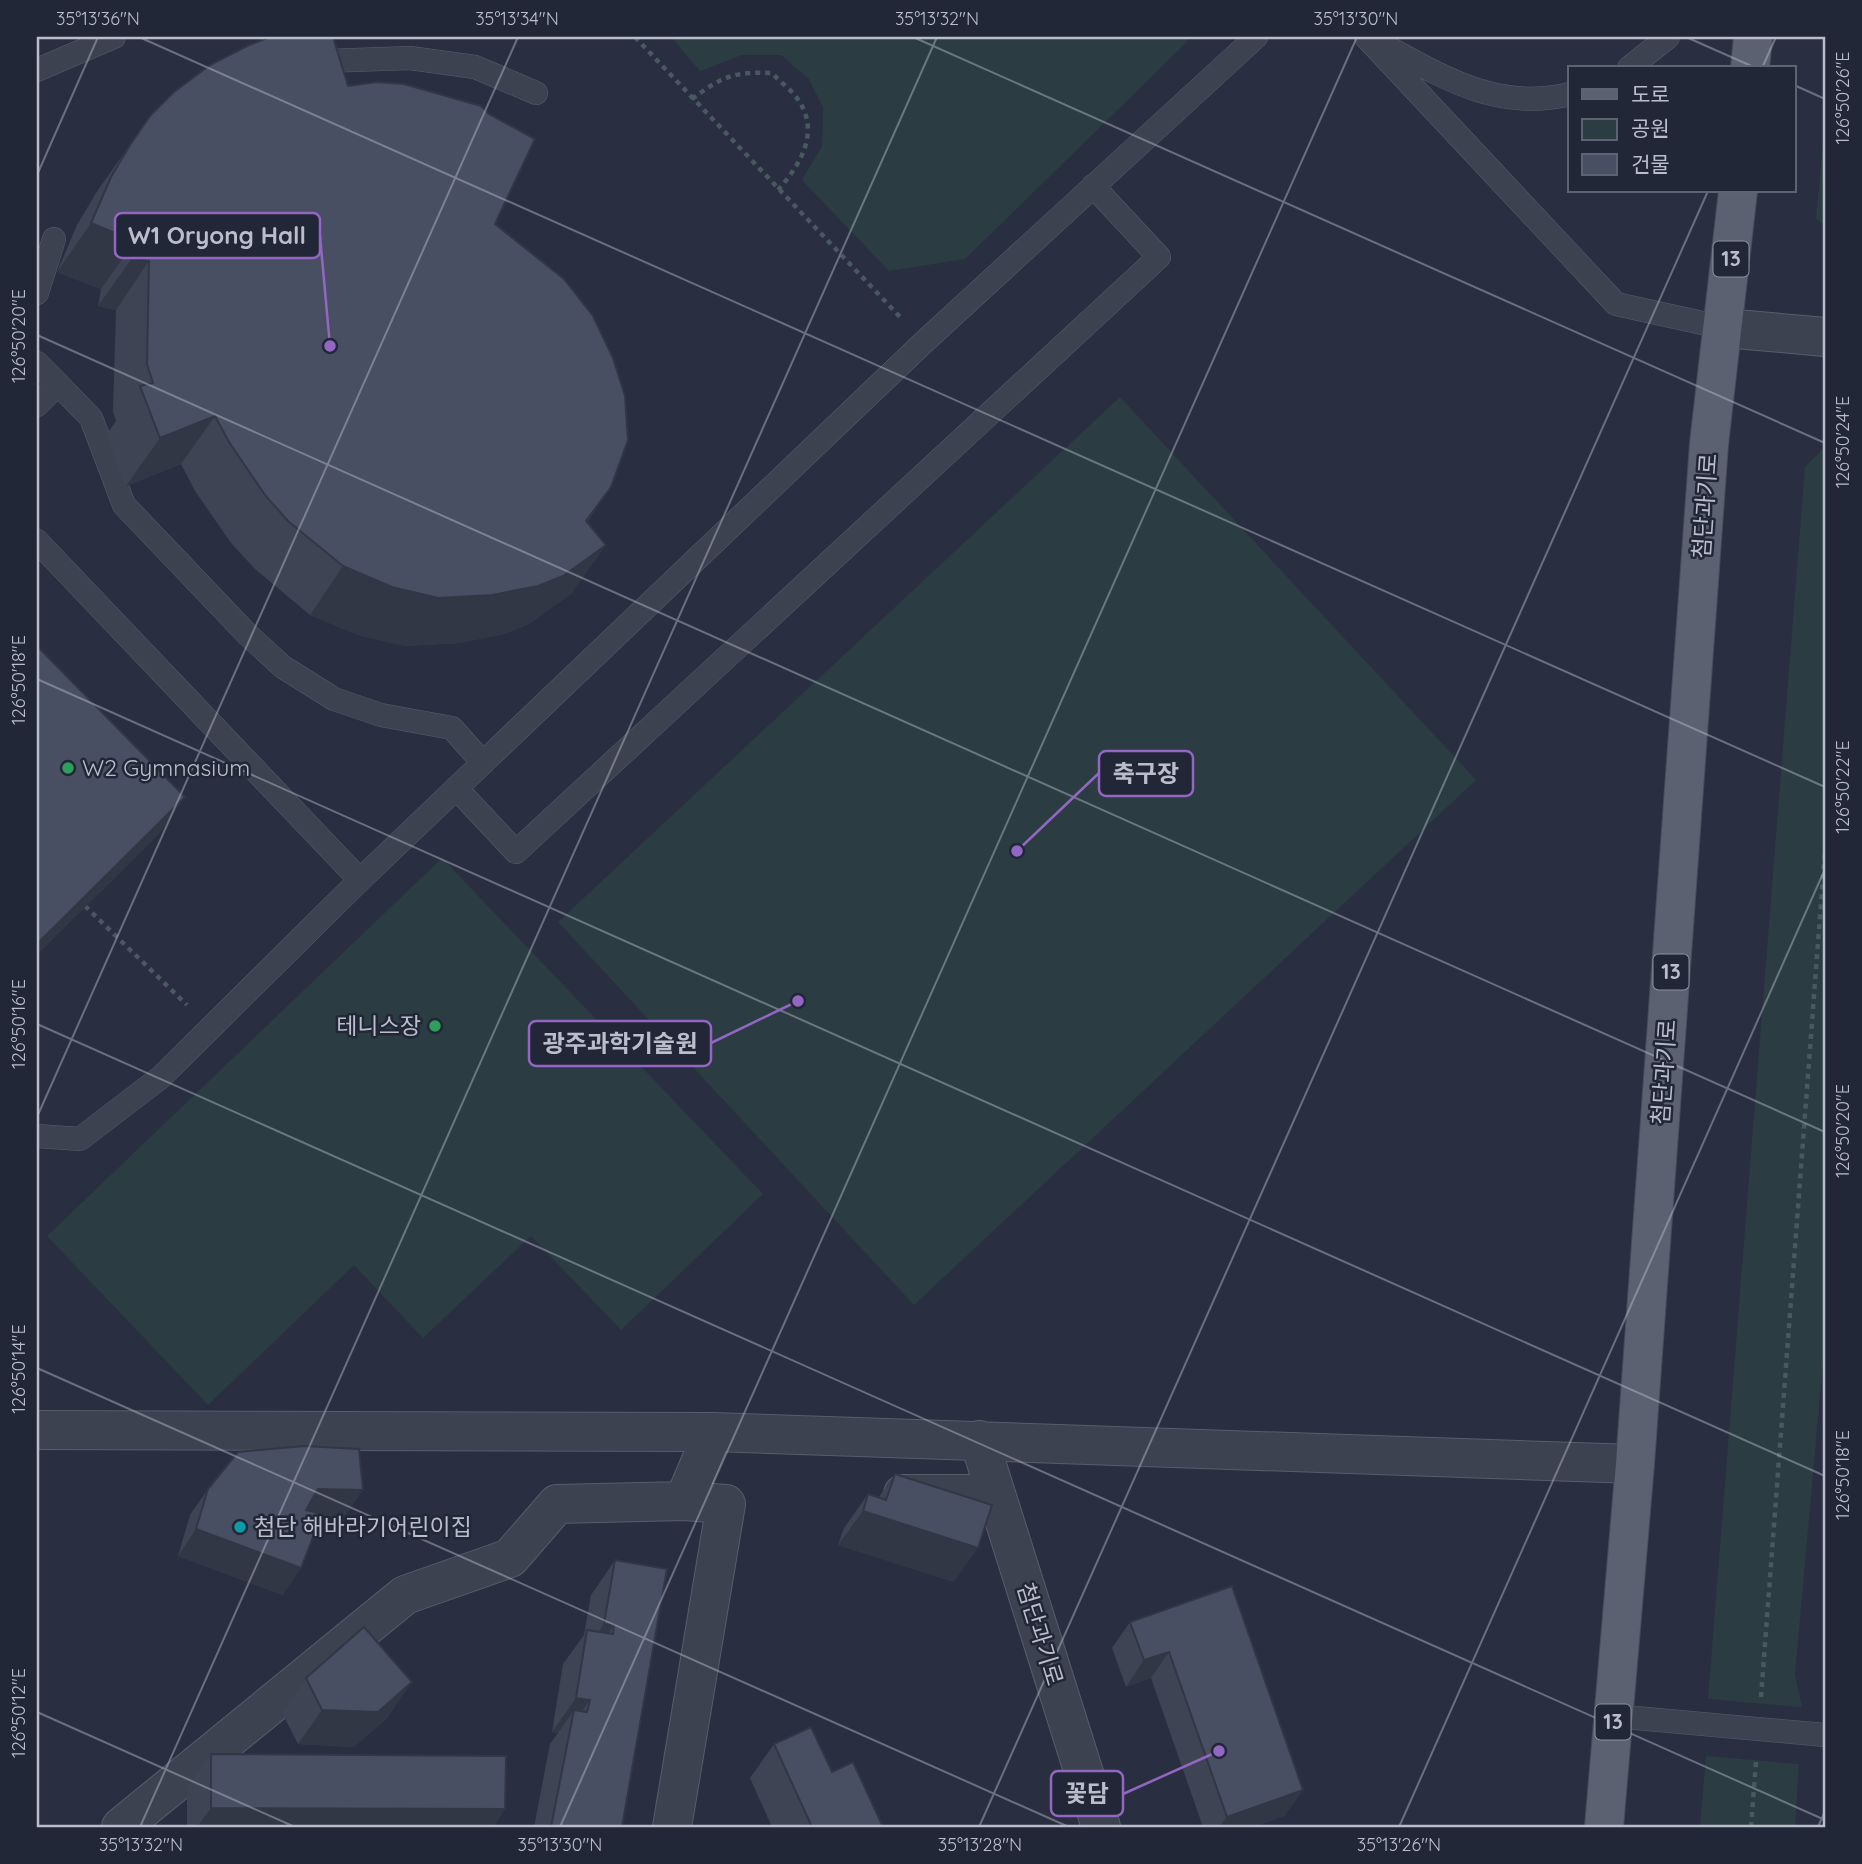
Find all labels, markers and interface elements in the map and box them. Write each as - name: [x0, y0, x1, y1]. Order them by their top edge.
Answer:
- text: 35°13'36"N: [56, 7, 140, 30]
- text: 35°13'34"N: [475, 7, 559, 30]
- text: 35°13'32"N: [895, 7, 979, 30]
- text: 35°13'30"N: [1314, 7, 1398, 30]
- text: 126°50'26"E: [1831, 51, 1854, 145]
- legend: [1568, 66, 1796, 192]
- text: 도로: [1631, 81, 1670, 107]
- text: 공원: [1631, 115, 1670, 141]
- text: 건물: [1631, 151, 1670, 177]
- callout: W1 Oryong Hall: [115, 213, 320, 258]
- text: W1 Oryong Hall: [128, 220, 306, 250]
- road number: 13: [1714, 242, 1748, 276]
- text: 126°50'20"E: [7, 289, 30, 383]
- text: 126°50'24"E: [1831, 396, 1854, 488]
- street label: 첨단과기로: [1686, 452, 1723, 560]
- text: 126°50'18"E: [7, 635, 30, 725]
- text: 126°50'22"E: [1831, 740, 1854, 834]
- callout: 축구장: [1099, 751, 1193, 796]
- place label: W2 Gymnasium: [82, 753, 250, 782]
- text: 축구장: [1113, 758, 1179, 788]
- marker: W2 Gymnasium: [60, 760, 76, 776]
- road number: 13: [1654, 954, 1688, 990]
- text: 126°50'16"E: [7, 979, 30, 1069]
- place label: 테니스장: [336, 1011, 421, 1040]
- marker: 테니스장: [427, 1018, 443, 1034]
- street label: 첨단과기로: [1645, 1018, 1682, 1126]
- callout: 광주과학기술원: [529, 1021, 711, 1066]
- text: 광주과학기술원: [543, 1028, 697, 1058]
- text: 126°50'20"E: [1831, 1084, 1854, 1178]
- text: 126°50'14"E: [7, 1324, 30, 1414]
- text: 126°50'18"E: [1831, 1430, 1854, 1520]
- place label: 첨단 해바라기어린이집: [254, 1512, 472, 1541]
- marker: 첨단 해바라기어린이집: [232, 1519, 248, 1535]
- street label: 첨단과기로: [1011, 1579, 1070, 1689]
- text: 126°50'12"E: [7, 1668, 30, 1758]
- road number: 13: [1596, 1704, 1630, 1740]
- callout: 꽃담: [1051, 1771, 1123, 1816]
- text: 꽃담: [1065, 1778, 1109, 1808]
- text: 35°13'32"N: [99, 1833, 183, 1856]
- text: 35°13'30"N: [518, 1833, 602, 1856]
- text: 35°13'28"N: [938, 1833, 1022, 1856]
- text: 35°13'26"N: [1357, 1833, 1441, 1856]

